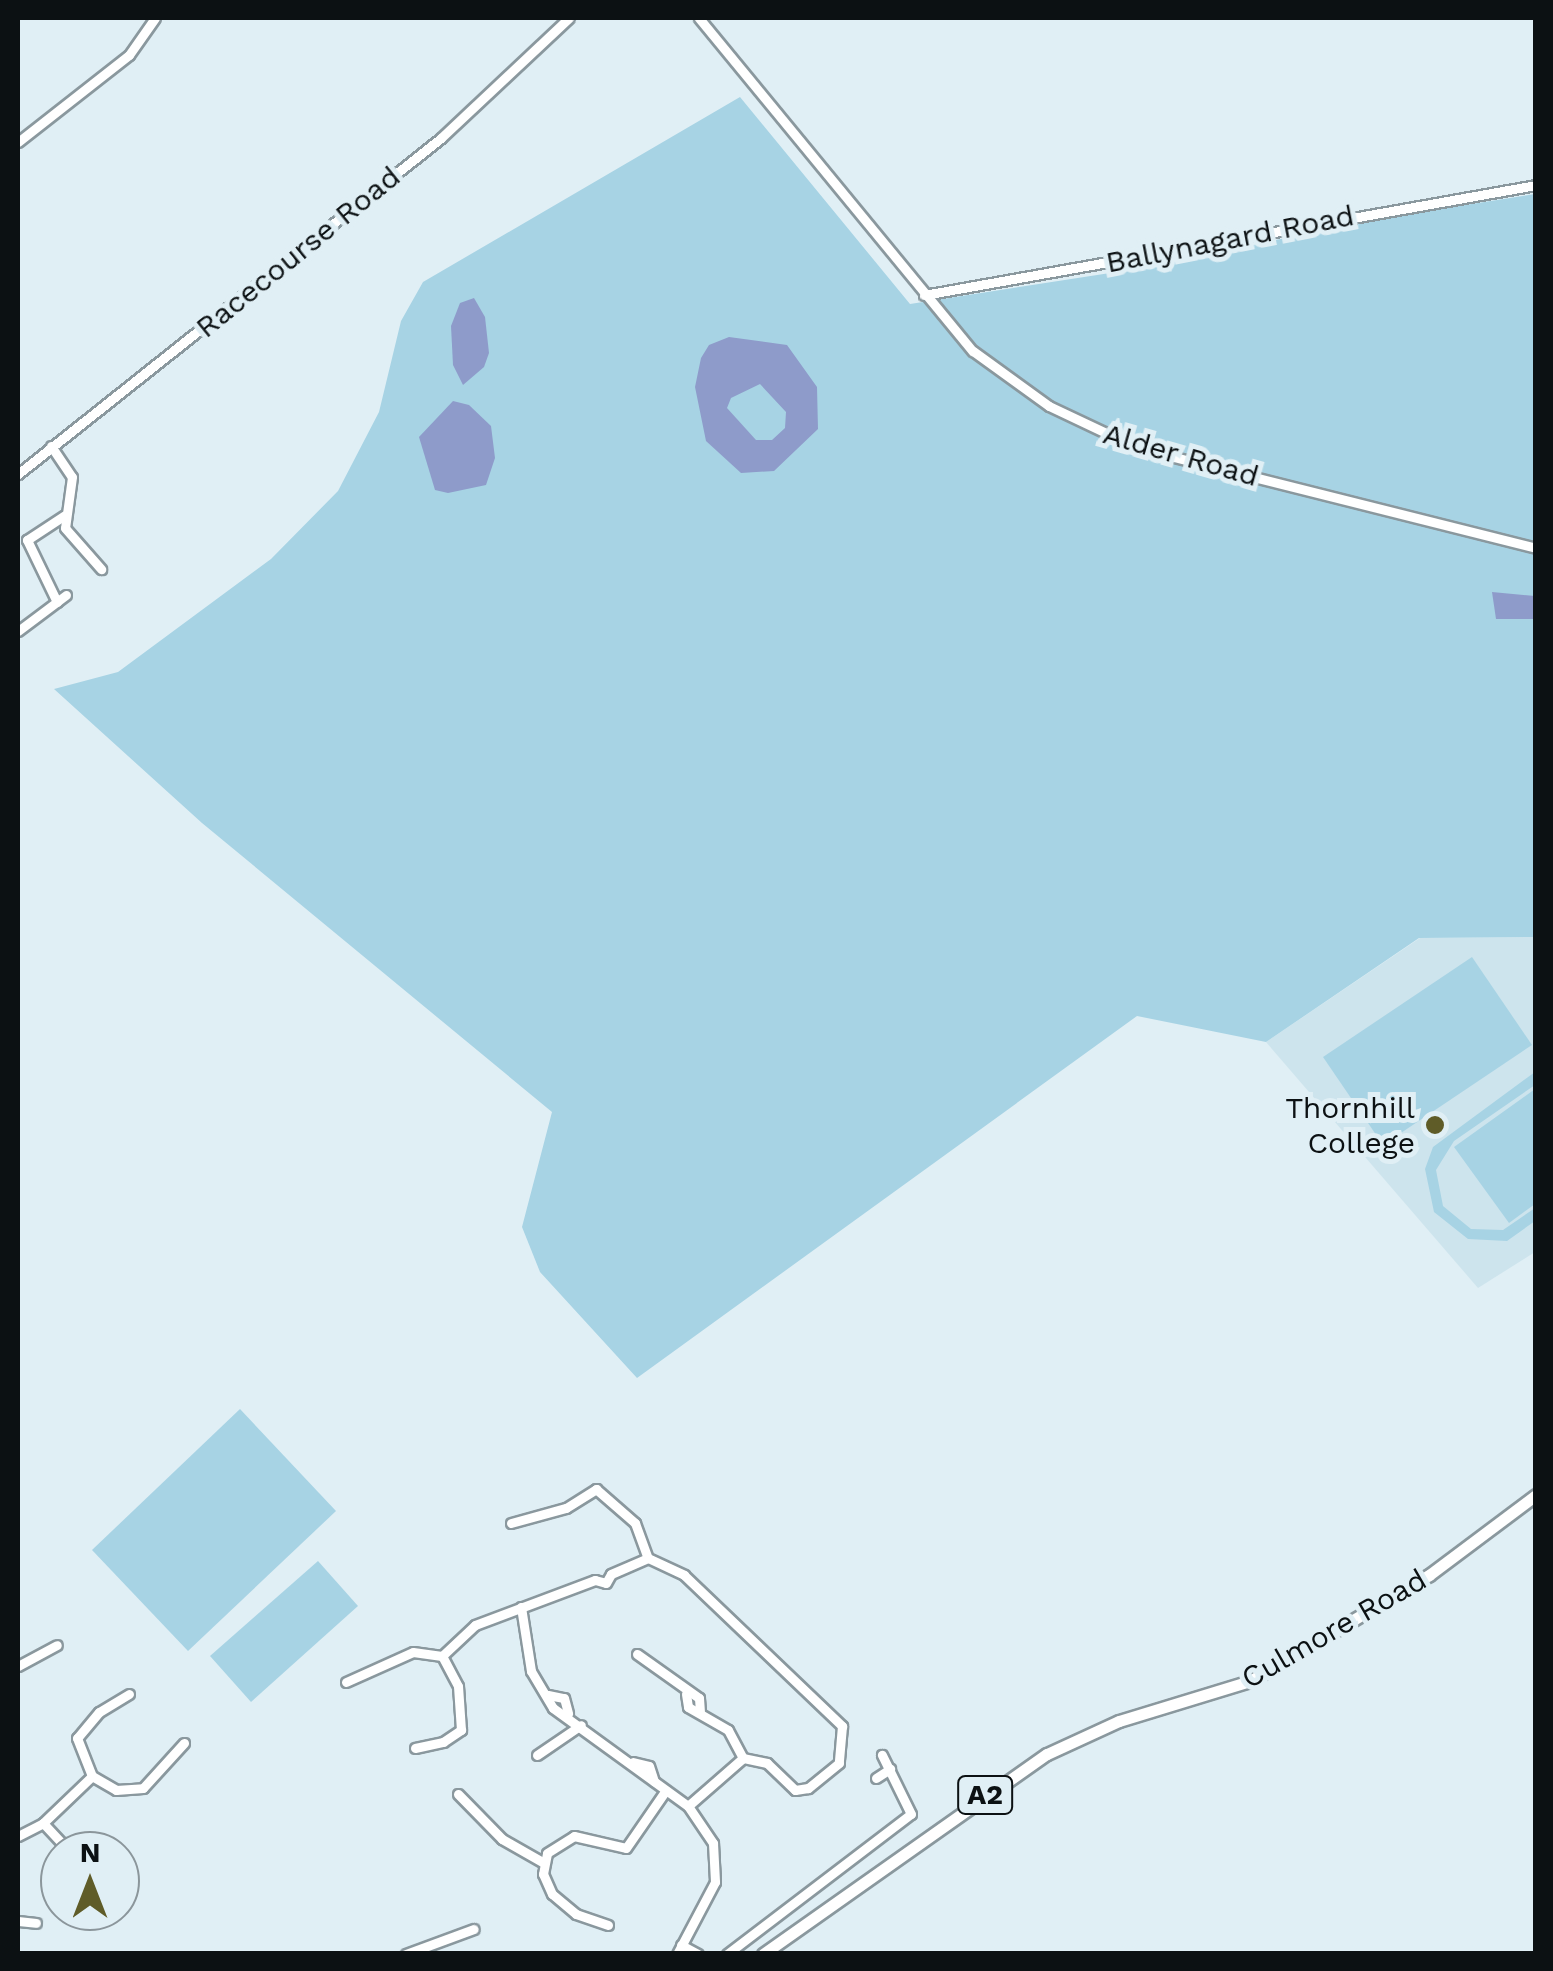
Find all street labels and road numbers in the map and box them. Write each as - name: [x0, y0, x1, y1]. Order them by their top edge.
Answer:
- street label: Racecourse Road: [189, 159, 407, 345]
- street label: Ballynagard Road: [1103, 197, 1357, 281]
- street label: Alder Road: [1099, 416, 1263, 494]
- street label: Culmore Road: [1235, 1562, 1433, 1696]
- road number: A2: [955, 1772, 1015, 1818]

